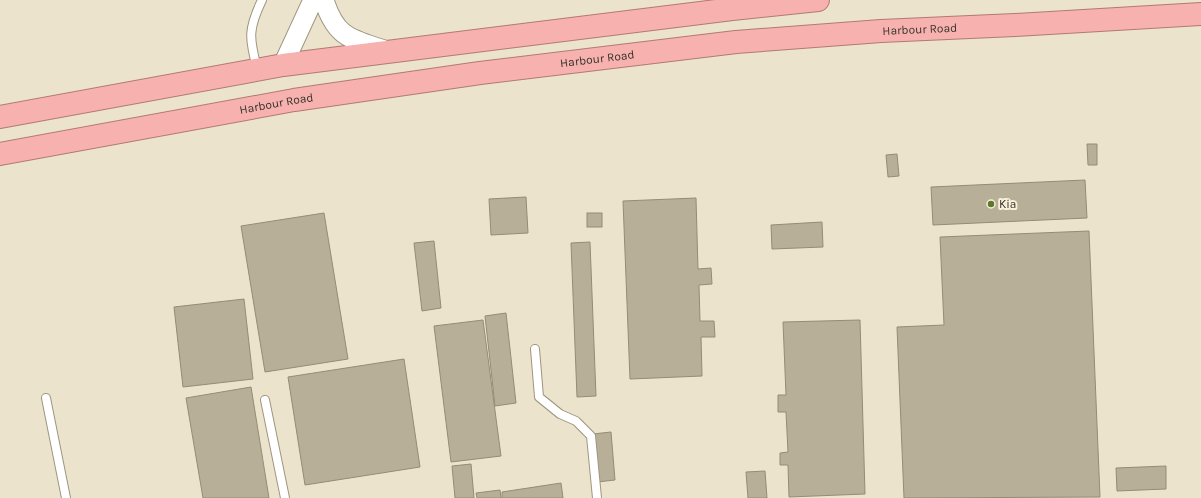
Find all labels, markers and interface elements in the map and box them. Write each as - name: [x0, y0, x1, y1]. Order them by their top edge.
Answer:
- street label: Harbour Road: [882, 21, 957, 38]
- street label: Harbour Road: [559, 47, 635, 70]
- street label: Harbour Road: [238, 90, 314, 117]
- place label: Kia: [999, 197, 1016, 211]
- marker: Kia: [986, 199, 996, 209]

